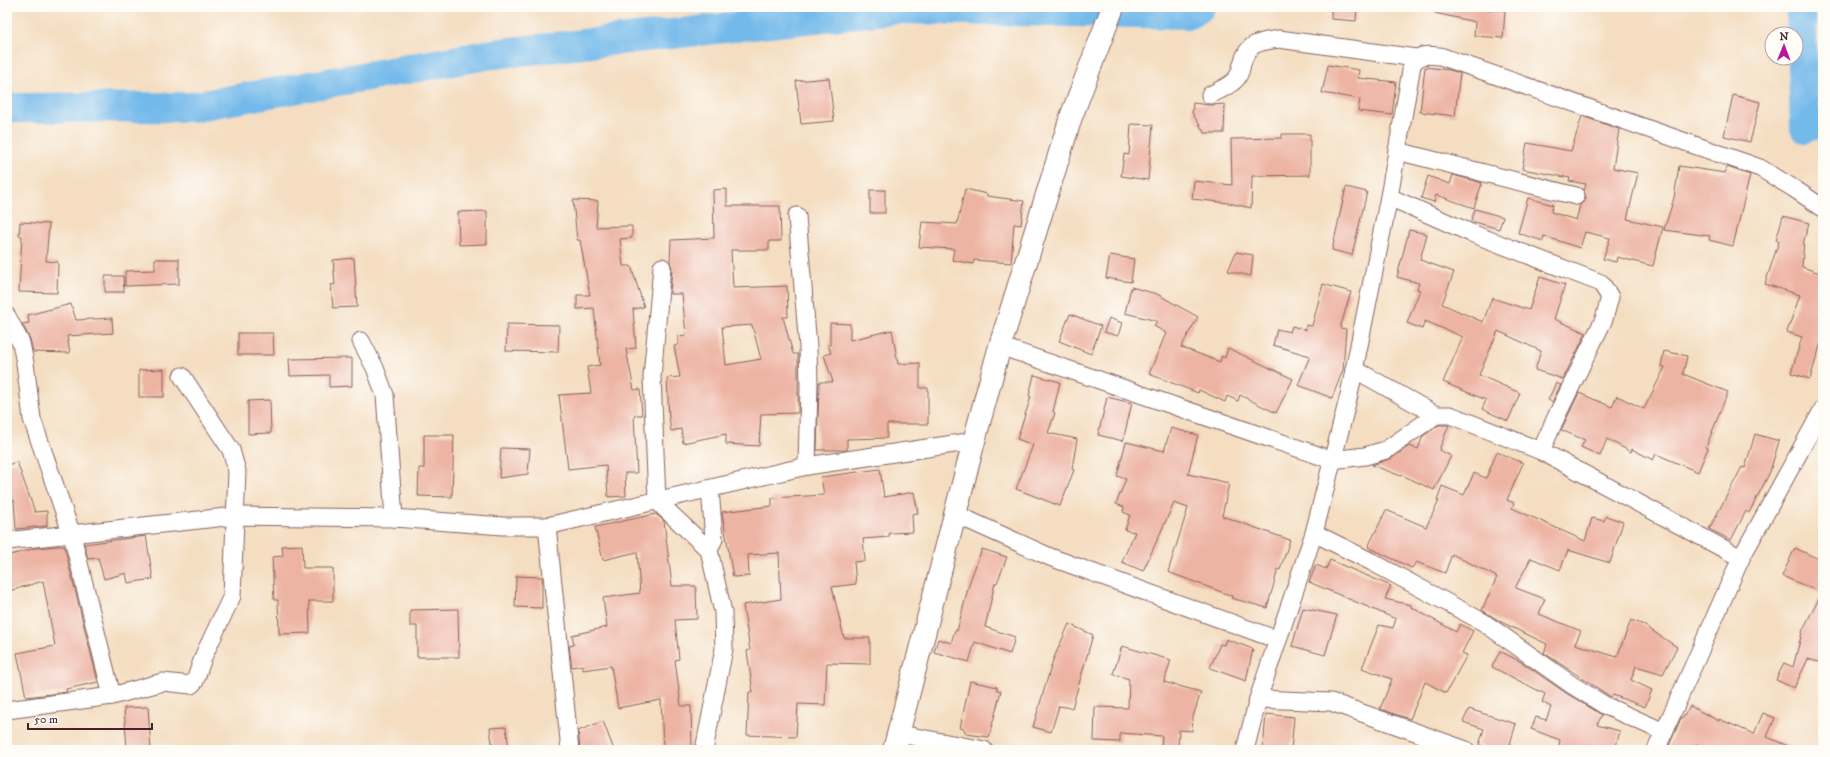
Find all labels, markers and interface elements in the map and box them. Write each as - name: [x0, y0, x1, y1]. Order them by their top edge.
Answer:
- north arrow: [1764, 26, 1804, 66]
- text: N: [1780, 30, 1789, 44]
- scale bar: [28, 705, 152, 731]
- text: 50 m: [34, 712, 58, 727]

